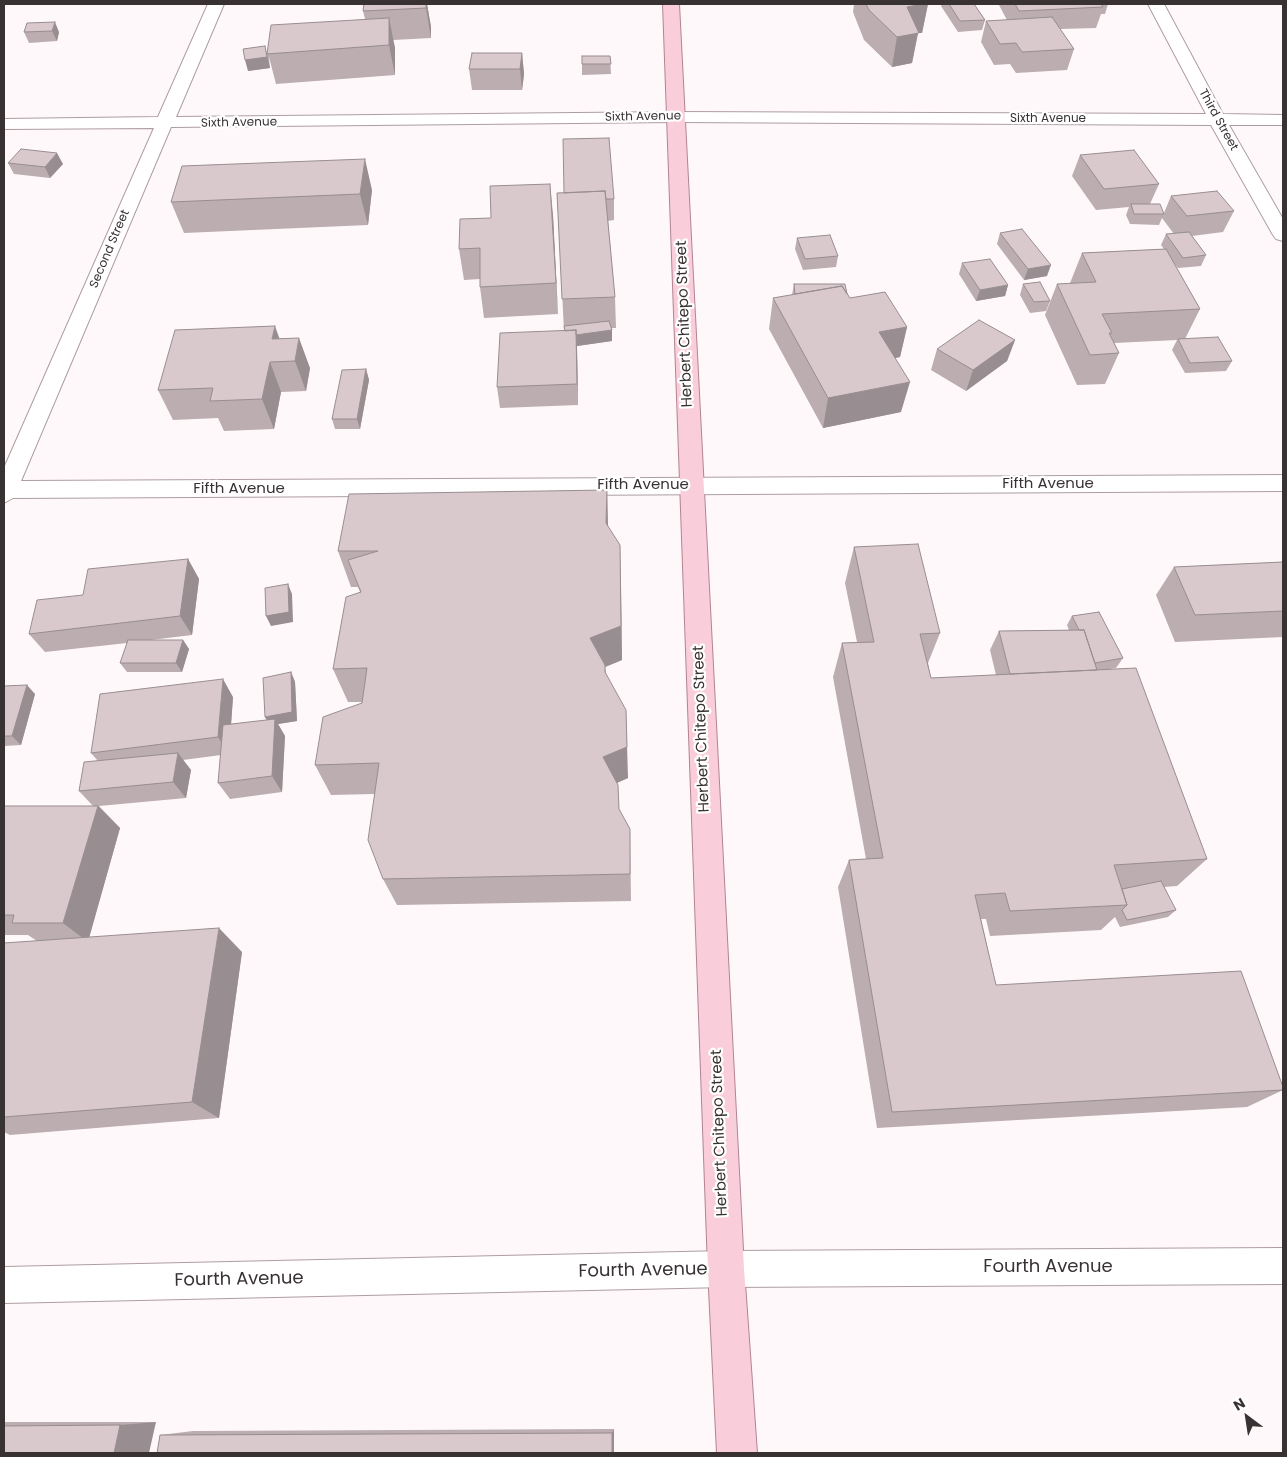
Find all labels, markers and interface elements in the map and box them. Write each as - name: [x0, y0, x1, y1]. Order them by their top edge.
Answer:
- street label: Third Street: [1195, 87, 1241, 153]
- street label: Sixth Avenue: [605, 109, 681, 125]
- street label: Sixth Avenue: [1010, 112, 1086, 126]
- street label: Sixth Avenue: [201, 115, 277, 131]
- street label: Second Street: [87, 208, 133, 290]
- street label: Herbert Chitepo Street: [673, 240, 697, 408]
- street label: Fifth Avenue: [1002, 475, 1094, 493]
- street label: Fifth Avenue: [597, 476, 689, 494]
- street label: Fifth Avenue: [193, 480, 285, 498]
- street label: Herbert Chitepo Street: [690, 645, 714, 813]
- street label: Herbert Chitepo Street: [708, 1049, 732, 1217]
- street label: Fourth Avenue: [983, 1256, 1113, 1278]
- street label: Fourth Avenue: [578, 1259, 708, 1283]
- street label: Fourth Avenue: [174, 1268, 304, 1292]
- north arrow: [1222, 1392, 1272, 1442]
- text: N: [1230, 1393, 1249, 1415]

